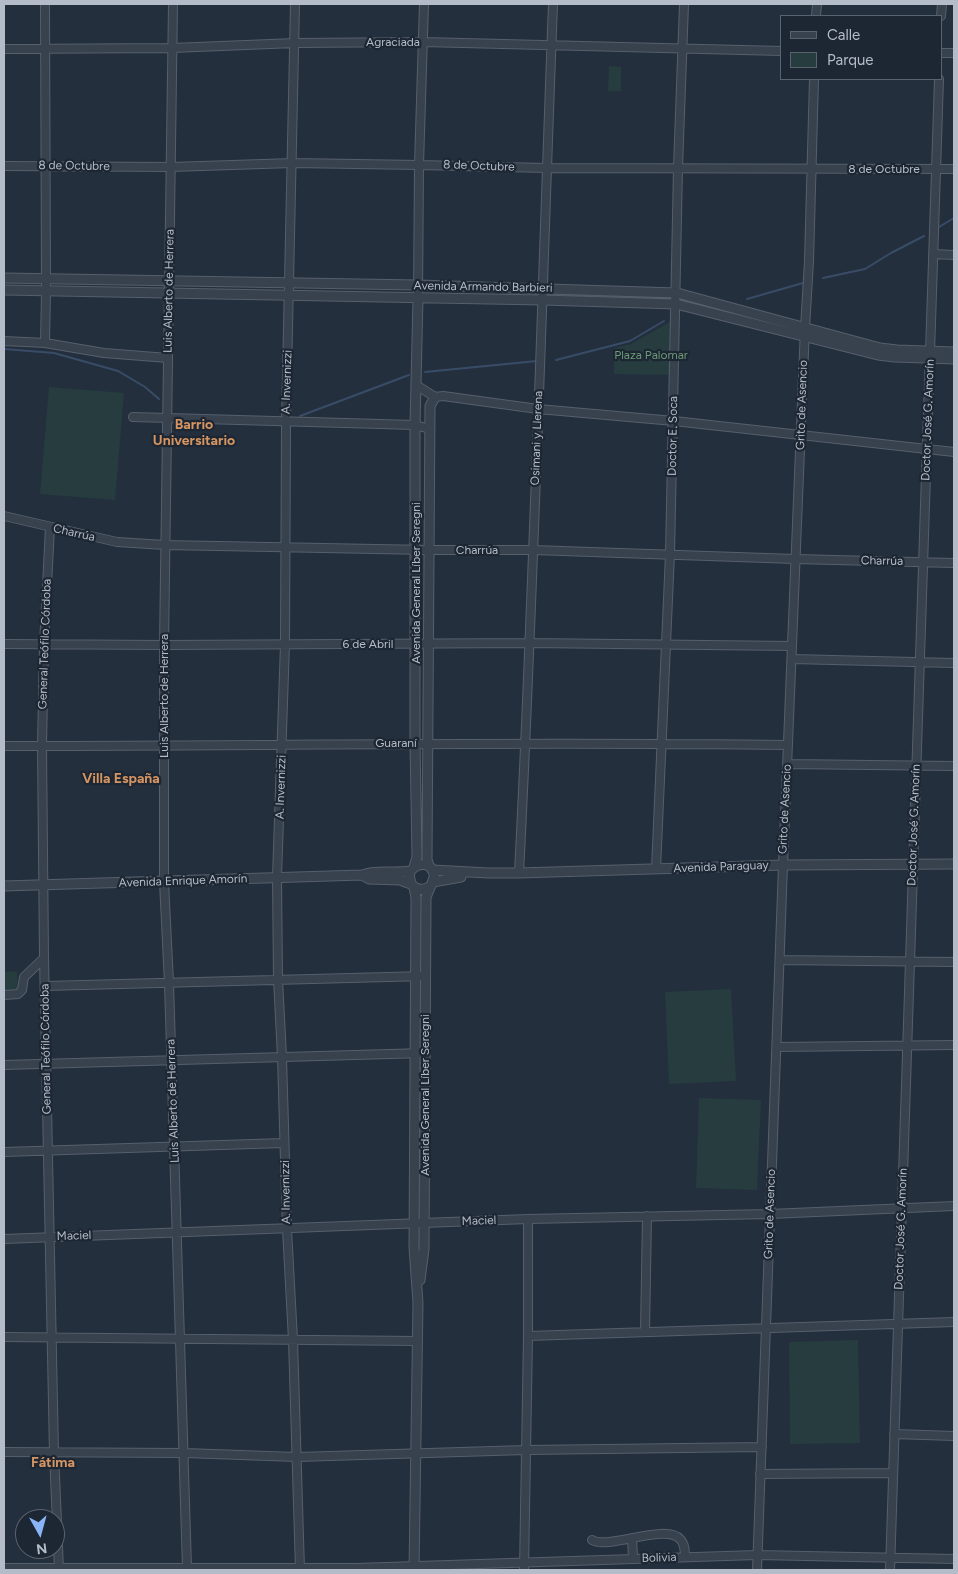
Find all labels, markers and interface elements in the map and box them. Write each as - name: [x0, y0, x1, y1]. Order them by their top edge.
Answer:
- legend: [780, 15, 943, 80]
- text: Calle: [827, 26, 860, 44]
- street label: Agraciada: [366, 35, 420, 49]
- text: Parque: [827, 51, 874, 69]
- street label: 8 de Octubre: [38, 158, 110, 174]
- street label: 8 de Octubre: [443, 158, 515, 174]
- street label: 8 de Octubre: [848, 162, 920, 176]
- street label: Luis Alberto de Herrera: [161, 229, 177, 353]
- street label: Avenida Armando Barbieri: [413, 279, 553, 295]
- park label: Plaza Palomar: [614, 348, 688, 362]
- street label: A. Invernizzi: [279, 350, 295, 414]
- street label: Doctor José G. Amorín: [919, 359, 937, 481]
- street label: Grito de Asencio: [793, 360, 811, 450]
- street label: Osimani y Llerena: [528, 390, 546, 486]
- street label: Doctor E. Soca: [665, 396, 681, 476]
- district label: Barrio Universitario: [153, 417, 235, 450]
- street label: Avenida General Líber Seregni: [409, 502, 423, 664]
- street label: Charrúa: [52, 521, 96, 545]
- street label: Charrúa: [456, 543, 498, 557]
- street label: Charrúa: [861, 553, 903, 569]
- street label: General Teófilo Córdoba: [36, 578, 54, 710]
- street label: Luis Alberto de Herrera: [157, 634, 171, 758]
- street label: 6 de Abril: [343, 637, 393, 651]
- street label: Guaraní: [375, 736, 417, 750]
- street label: A. Invernizzi: [273, 755, 289, 819]
- street label: Grito de Asencio: [775, 764, 795, 854]
- street label: Doctor José G. Amorín: [905, 764, 923, 886]
- district label: Villa España: [82, 771, 160, 787]
- street label: Avenida Paraguay: [673, 858, 769, 876]
- street label: Avenida Enrique Amorín: [118, 872, 248, 890]
- street label: General Teófilo Córdoba: [38, 984, 54, 1114]
- street label: Avenida General Líber Seregni: [418, 1014, 432, 1176]
- street label: Luis Alberto de Herrera: [164, 1039, 182, 1163]
- street label: A. Invernizzi: [278, 1160, 294, 1224]
- street label: Doctor José G. Amorín: [892, 1168, 910, 1290]
- street label: Grito de Asencio: [761, 1169, 779, 1259]
- street label: Maciel: [461, 1213, 497, 1229]
- street label: Maciel: [56, 1228, 92, 1244]
- district label: Fátima: [31, 1455, 75, 1471]
- north arrow: [15, 1509, 65, 1559]
- text: N: [35, 1539, 48, 1557]
- street label: Bolivia: [641, 1550, 677, 1566]

